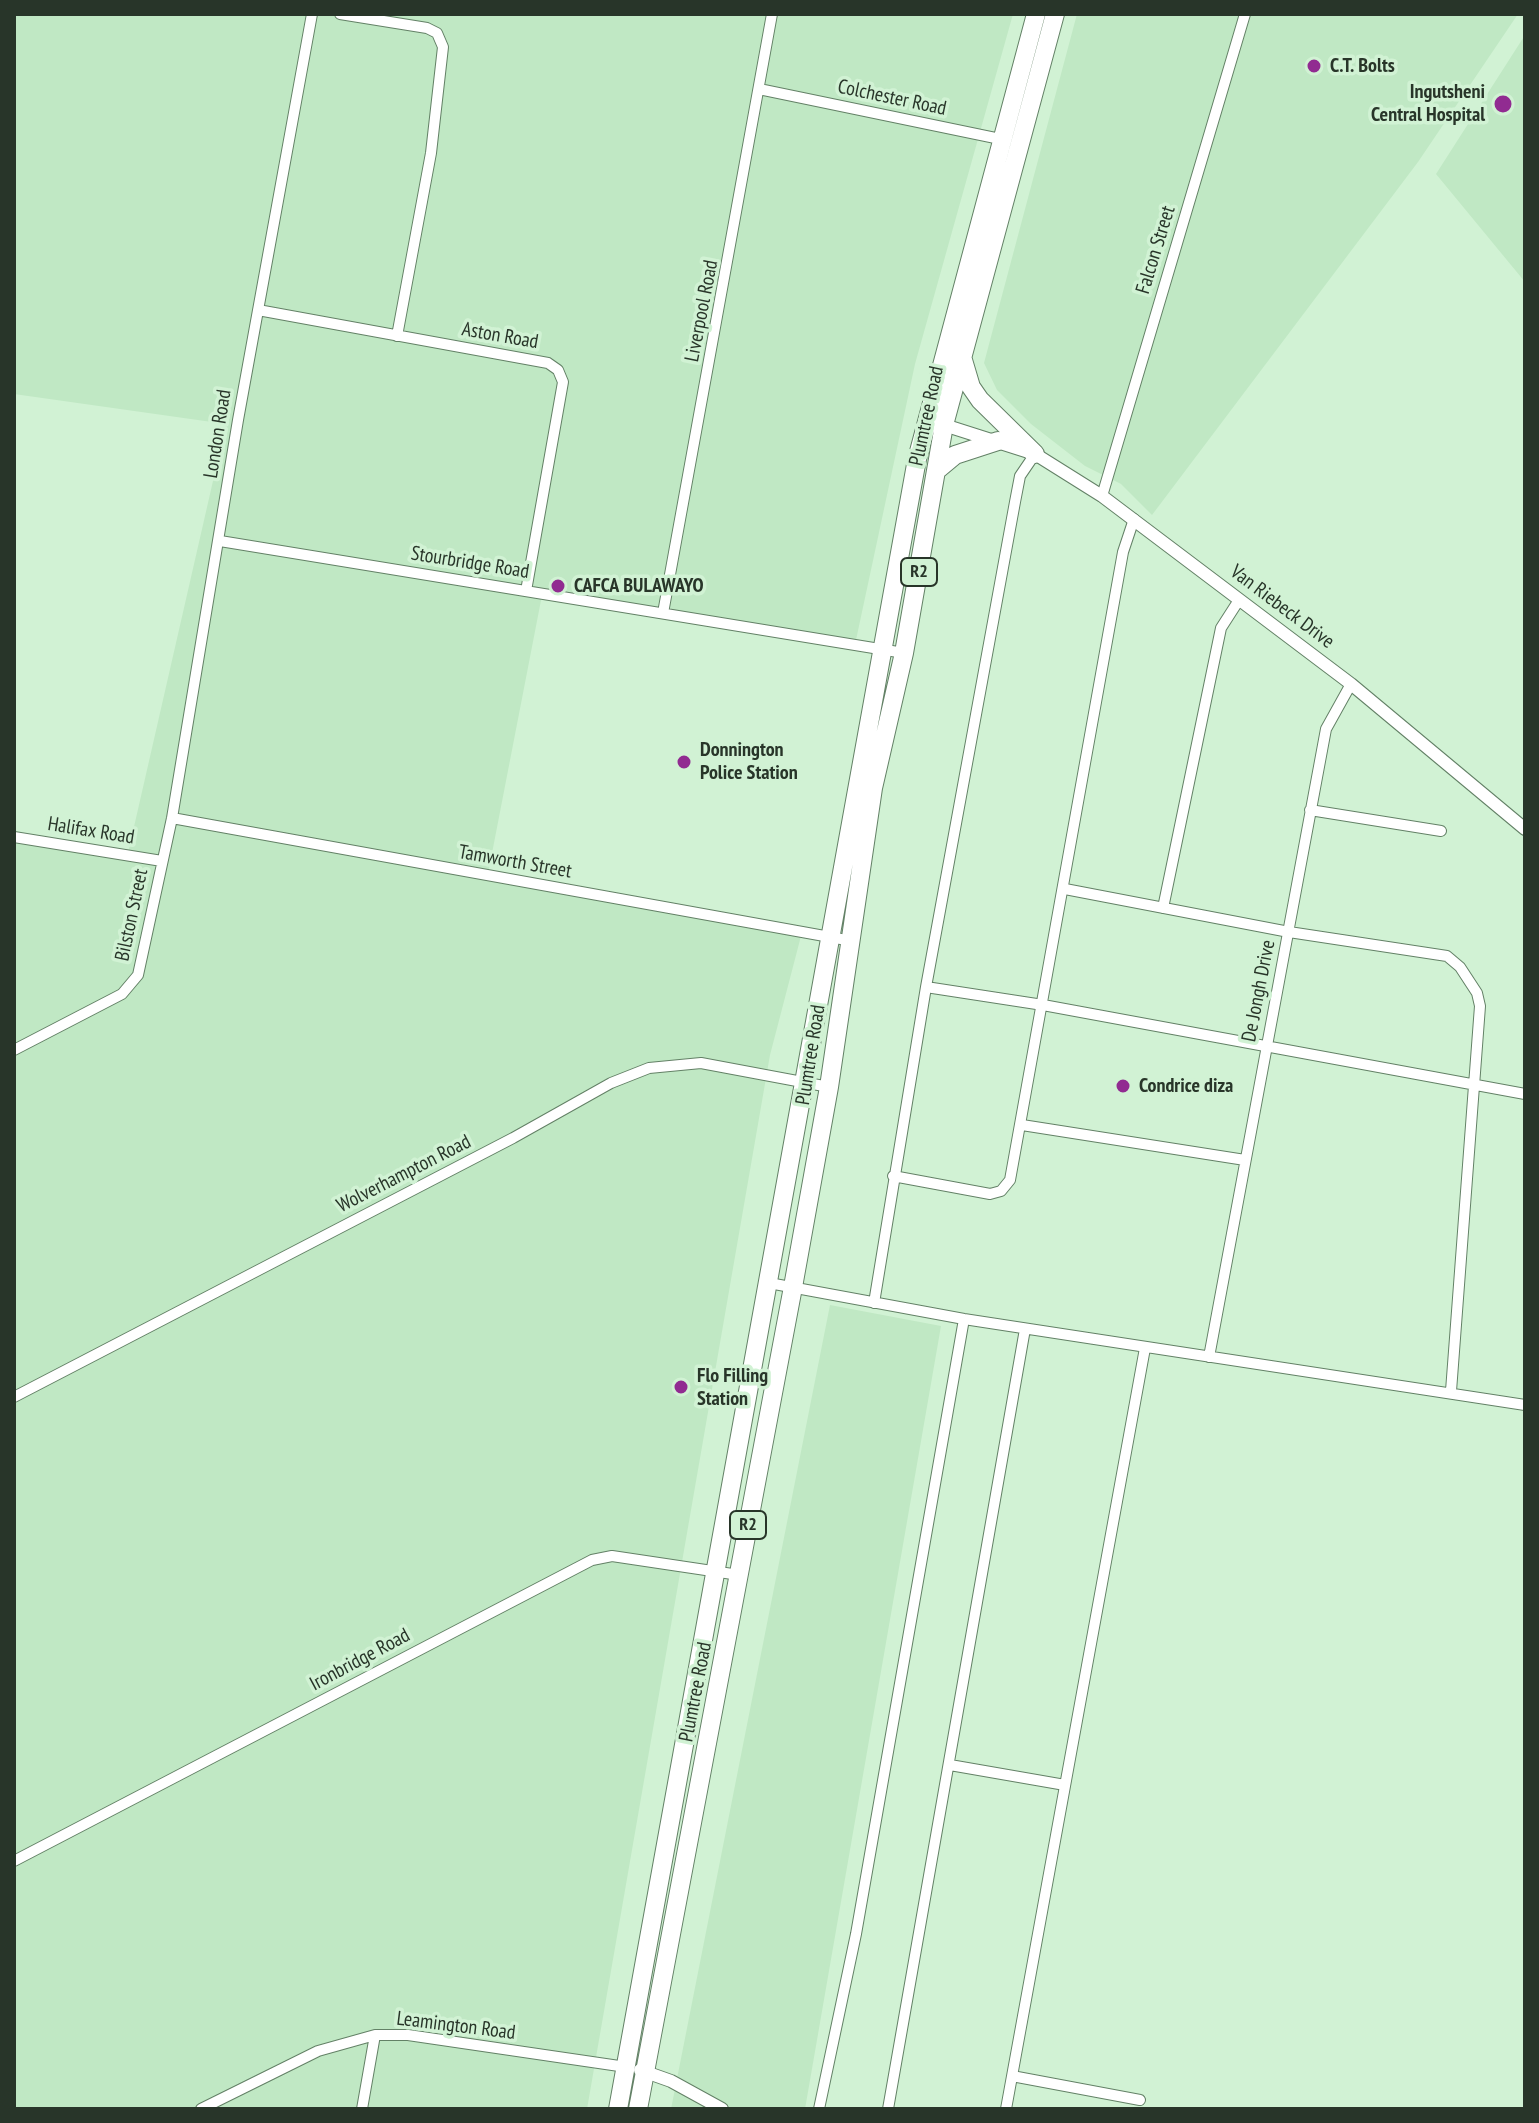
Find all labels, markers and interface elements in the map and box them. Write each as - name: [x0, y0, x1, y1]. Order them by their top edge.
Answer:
- place label: C.T. Bolts: [1330, 54, 1395, 78]
- marker: C.T. Bolts: [1305, 57, 1323, 75]
- street label: Colchester Road: [836, 75, 948, 121]
- place label: Ingutsheni Central Hospital: [1371, 80, 1485, 127]
- marker: Ingutsheni Central Hospital: [1492, 93, 1514, 115]
- street label: Falcon Street: [1131, 203, 1181, 297]
- street label: Liverpool Road: [680, 258, 724, 364]
- street label: Aston Road: [460, 317, 540, 355]
- street label: Plumtree Road: [905, 364, 949, 468]
- street label: London Road: [199, 388, 237, 480]
- street label: Stourbridge Road: [409, 542, 531, 584]
- road number: R2: [901, 558, 937, 586]
- street label: Van Riebeck Drive: [1225, 560, 1339, 654]
- place label: CAFCA BULAWAYO: [574, 574, 704, 598]
- marker: CAFCA BULAWAYO: [549, 577, 567, 595]
- place label: Donnington Police Station: [700, 738, 798, 785]
- marker: Donnington Police Station: [675, 753, 693, 771]
- street label: Halifax Road: [46, 812, 136, 850]
- street label: Tamworth Street: [457, 840, 573, 884]
- street label: Bilston Street: [111, 867, 153, 963]
- street label: De Jongh Drive: [1237, 938, 1281, 1044]
- street label: Plumtree Road: [791, 1003, 831, 1107]
- place label: Condrice diza: [1139, 1074, 1233, 1098]
- marker: Condrice diza: [1114, 1077, 1132, 1095]
- street label: Wolverhampton Road: [333, 1130, 475, 1218]
- place label: Flo Filling Station: [697, 1364, 768, 1411]
- marker: Flo Filling Station: [672, 1378, 690, 1396]
- road number: R2: [730, 1511, 766, 1539]
- street label: Ironbridge Road: [306, 1624, 414, 1696]
- street label: Plumtree Road: [675, 1640, 717, 1744]
- street label: Leamington Road: [395, 2007, 517, 2045]

